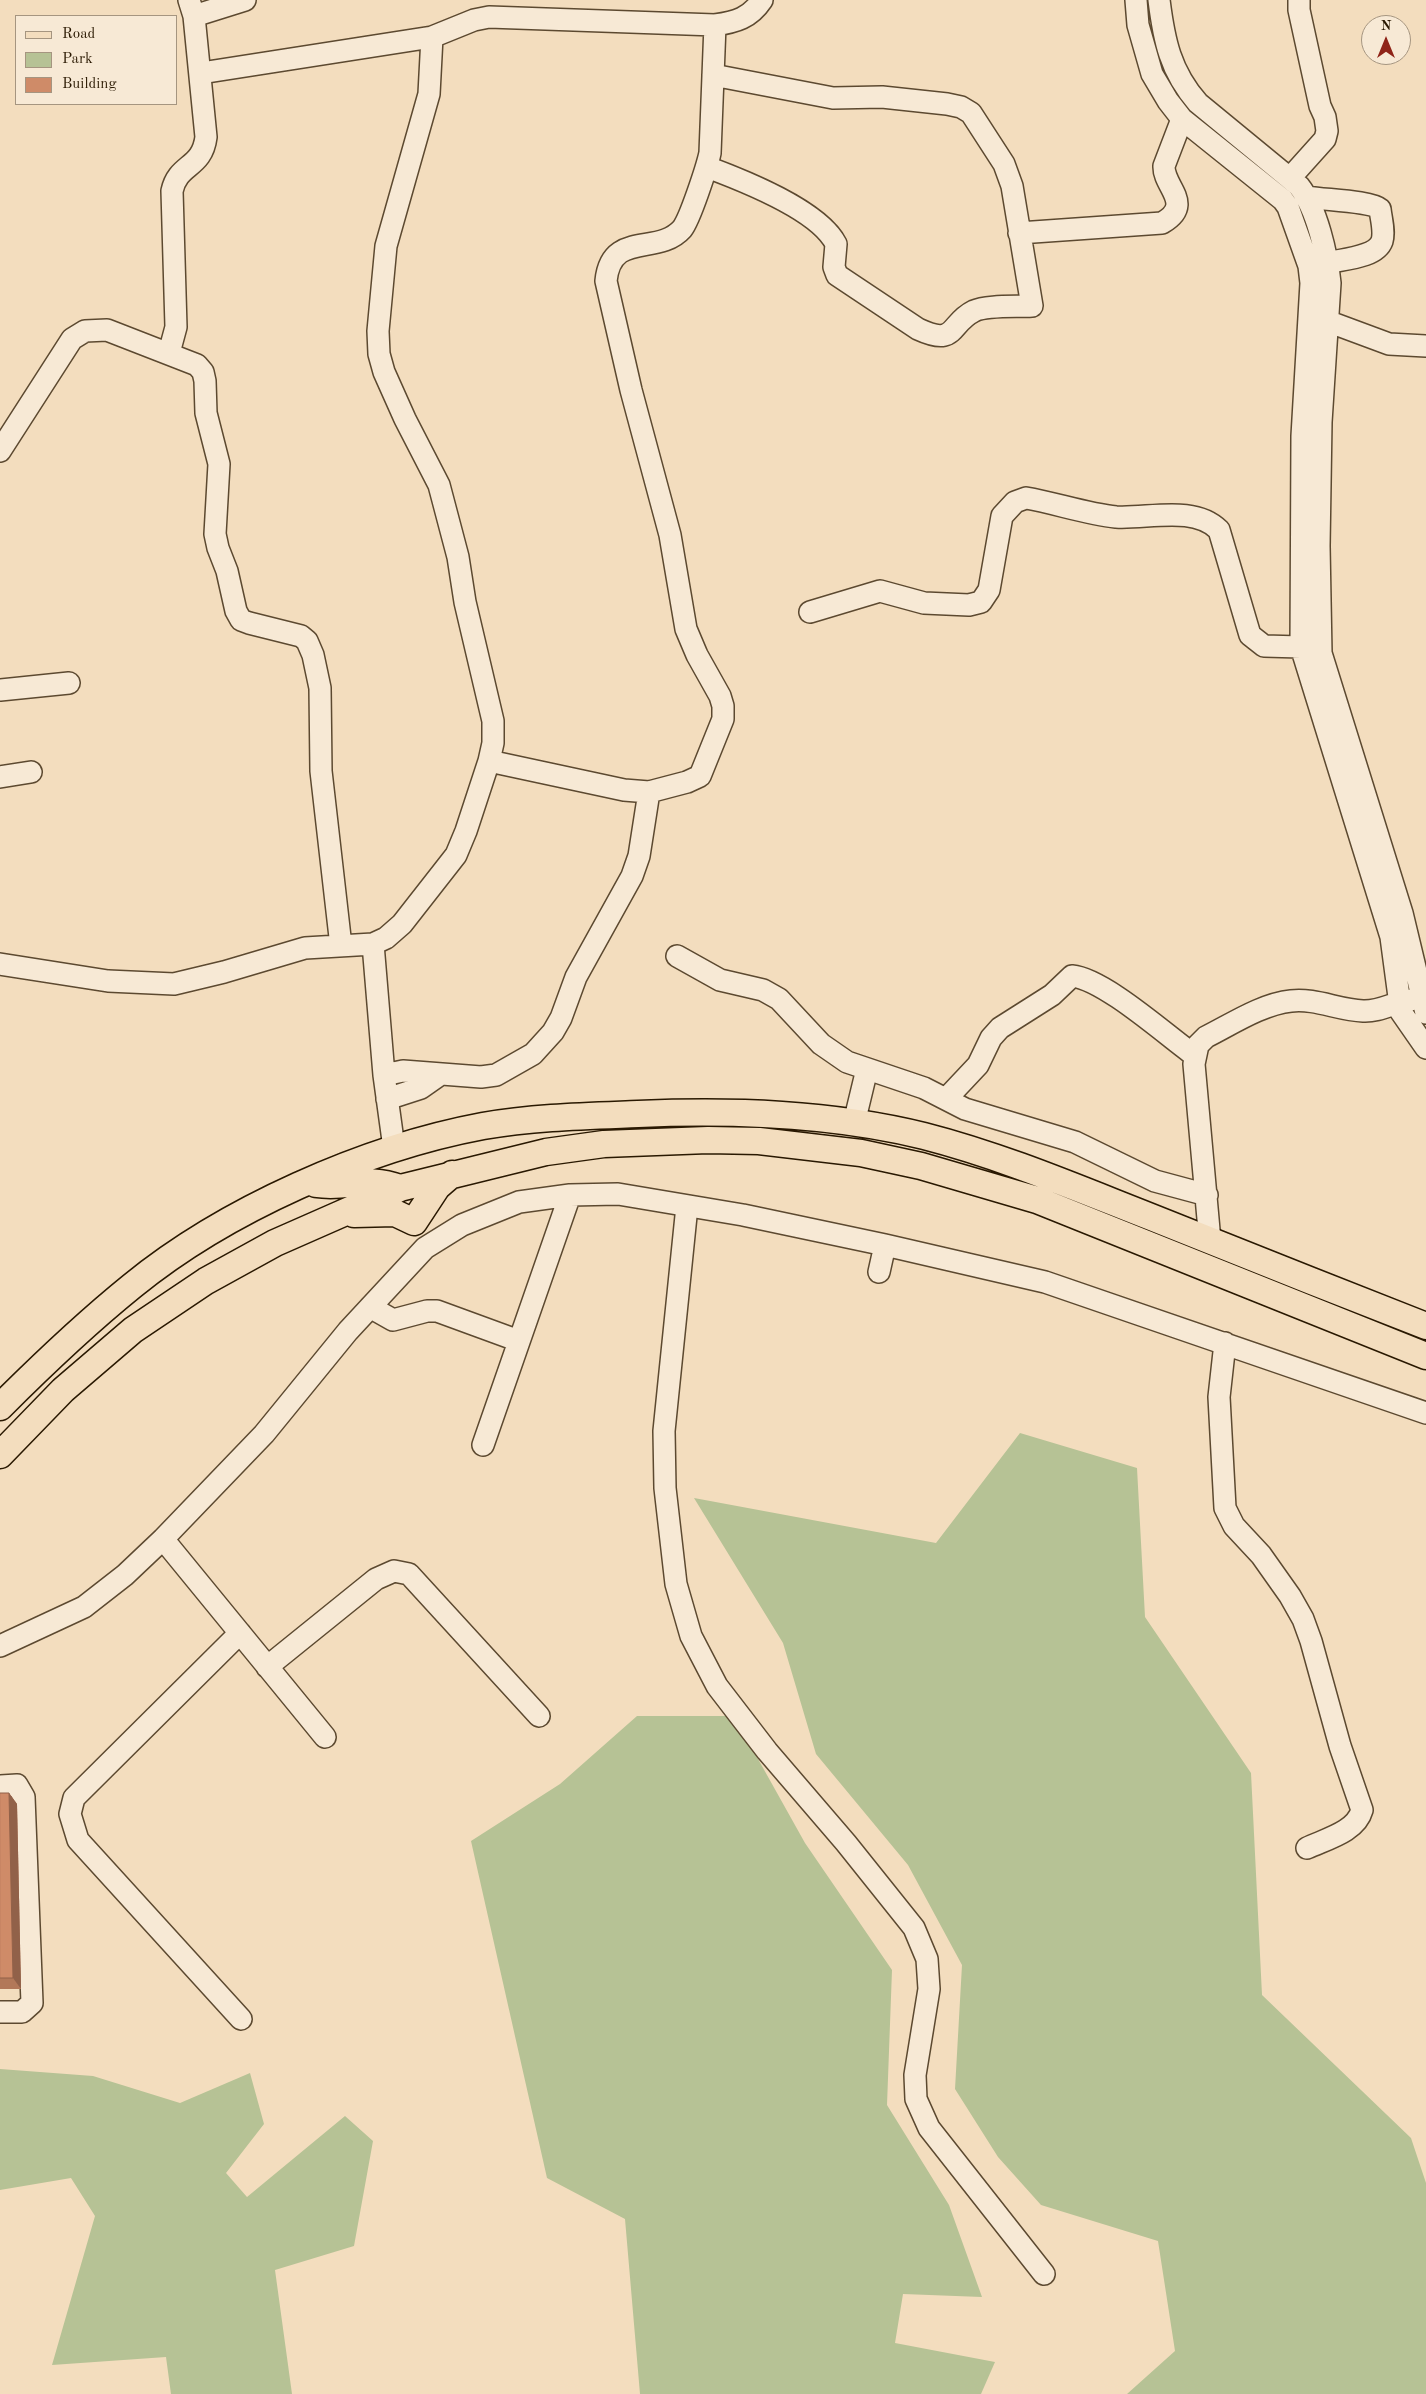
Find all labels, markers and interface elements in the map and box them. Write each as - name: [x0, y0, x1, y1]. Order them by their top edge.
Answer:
- legend: [15, 15, 178, 105]
- north arrow: [1361, 15, 1411, 65]
- text: N: [1381, 19, 1391, 33]
- text: Road: [62, 27, 95, 42]
- text: Park: [62, 52, 93, 67]
- text: Building: [62, 77, 117, 92]

